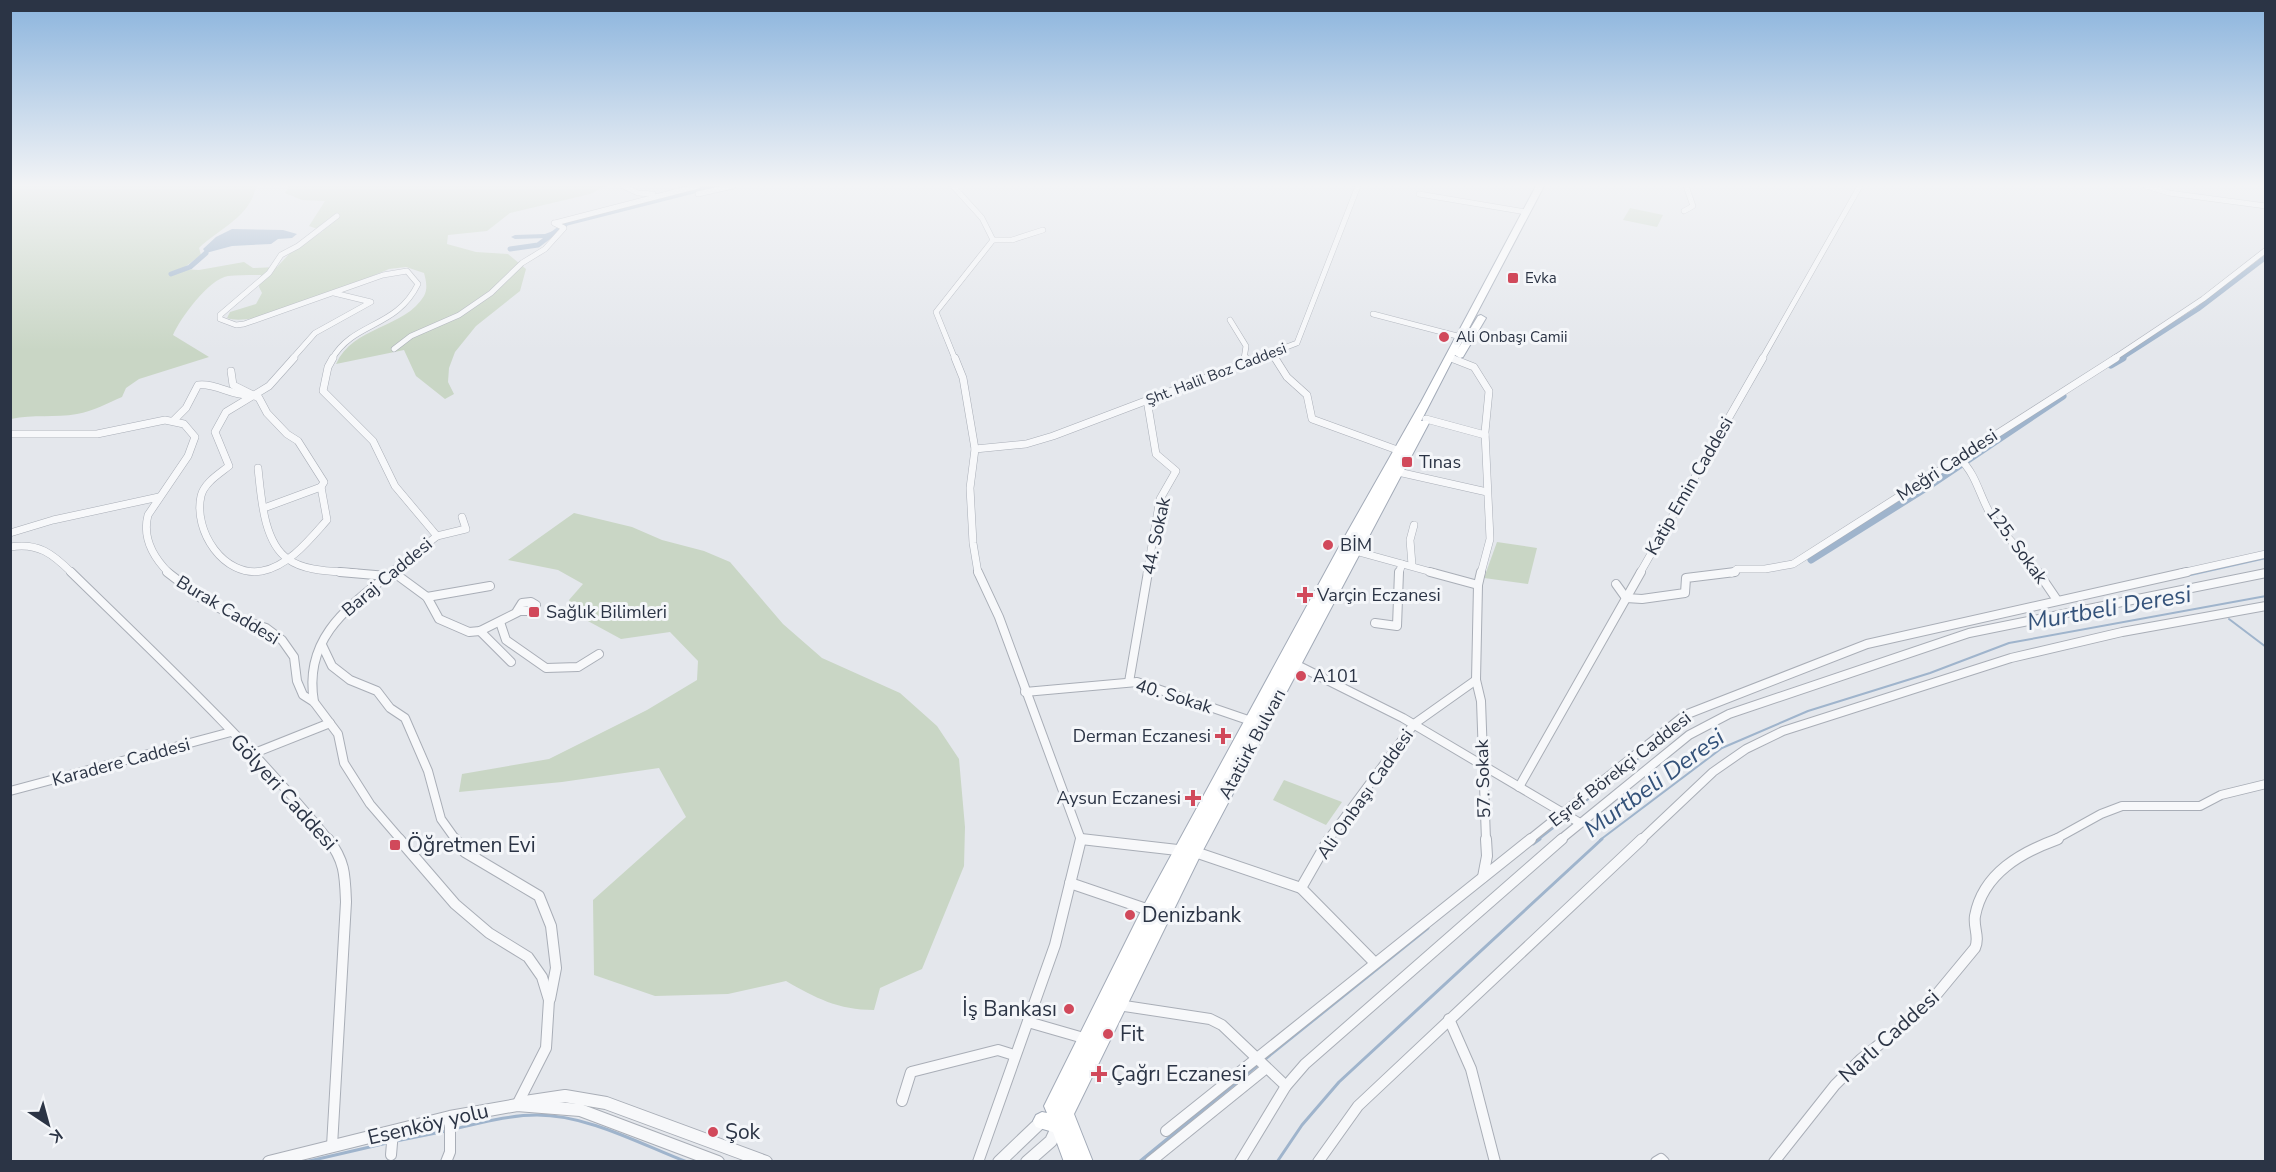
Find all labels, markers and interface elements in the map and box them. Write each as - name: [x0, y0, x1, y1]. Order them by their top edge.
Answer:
- place label: Evka: [1525, 268, 1557, 288]
- marker: Evka: [1506, 271, 1520, 285]
- place label: Ali Onbaşı Camii: [1456, 327, 1568, 347]
- marker: Ali Onbaşı Camii: [1437, 330, 1451, 344]
- street label: Şht. Halil Boz Caddesi: [1143, 338, 1289, 410]
- street label: Katip Emin Caddesi: [1640, 412, 1738, 560]
- street label: Meğri Caddesi: [1892, 423, 2002, 507]
- place label: Tınas: [1419, 450, 1461, 474]
- marker: Tınas: [1400, 455, 1414, 469]
- street label: 44. Sokak: [1136, 494, 1176, 577]
- street label: 125. Sokak: [1981, 502, 2054, 589]
- street label: Baraj Caddesi: [337, 532, 437, 622]
- place label: BİM: [1340, 533, 1372, 557]
- marker: BİM: [1321, 538, 1335, 552]
- street label: Burak Caddesi: [172, 570, 284, 650]
- water label: Murtbeli Deresi: [2024, 578, 2194, 638]
- place label: Varçin Eczanesi: [1316, 583, 1441, 607]
- marker: Varçin Eczanesi: [1298, 588, 1312, 602]
- place label: Sağlık Bilimleri: [546, 600, 667, 624]
- marker: Sağlık Bilimleri: [527, 605, 541, 619]
- place label: A101: [1313, 664, 1359, 688]
- marker: A101: [1294, 669, 1308, 683]
- street label: 40. Sokak: [1133, 673, 1216, 719]
- street label: Atatürk Bulvarı: [1213, 685, 1291, 803]
- street label: Eşref Börekçi Caddesi: [1544, 706, 1696, 832]
- water label: Murtbeli Deresi: [1577, 721, 1731, 845]
- place label: Derman Eczanesi: [1073, 724, 1211, 748]
- street label: Ali Onbaşı Caddesi: [1311, 724, 1419, 864]
- street label: Gölyeri Caddesi: [224, 728, 344, 856]
- marker: Derman Eczanesi: [1216, 729, 1230, 743]
- street label: Karadere Caddesi: [49, 732, 193, 792]
- street label: 57. Sokak: [1470, 738, 1496, 819]
- place label: Aysun Eczanesi: [1057, 786, 1181, 810]
- marker: Aysun Eczanesi: [1186, 791, 1200, 805]
- place label: Öğretmen Evi: [407, 831, 536, 859]
- marker: Öğretmen Evi: [388, 838, 402, 852]
- place label: Denizbank: [1142, 901, 1242, 929]
- marker: Denizbank: [1123, 908, 1137, 922]
- street label: Narlı Caddesi: [1833, 983, 1945, 1089]
- place label: İş Bankası: [962, 995, 1057, 1023]
- marker: İş Bankası: [1062, 1002, 1076, 1016]
- place label: Fit: [1120, 1020, 1144, 1048]
- marker: Fit: [1101, 1027, 1115, 1041]
- place label: Çağrı Eczanesi: [1111, 1060, 1247, 1088]
- marker: Çağrı Eczanesi: [1092, 1067, 1106, 1081]
- north arrow: [18, 1094, 78, 1154]
- street label: Esenköy yolu: [365, 1096, 491, 1152]
- place label: Şok: [725, 1118, 761, 1146]
- text: K: [44, 1123, 67, 1148]
- marker: Şok: [706, 1125, 720, 1139]

